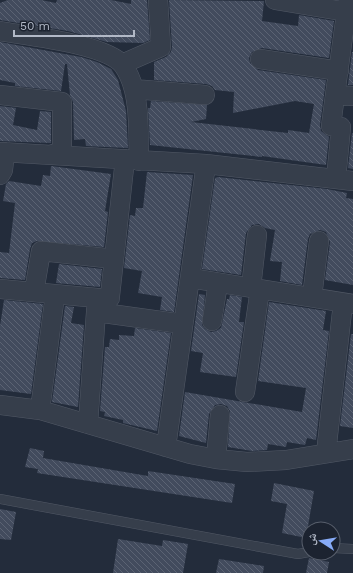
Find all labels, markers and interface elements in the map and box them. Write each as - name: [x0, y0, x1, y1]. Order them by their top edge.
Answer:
- scale bar: [14, 12, 134, 38]
- text: 50 m: [20, 19, 50, 33]
- north arrow: [301, 521, 341, 561]
- text: ش: [304, 532, 320, 546]

